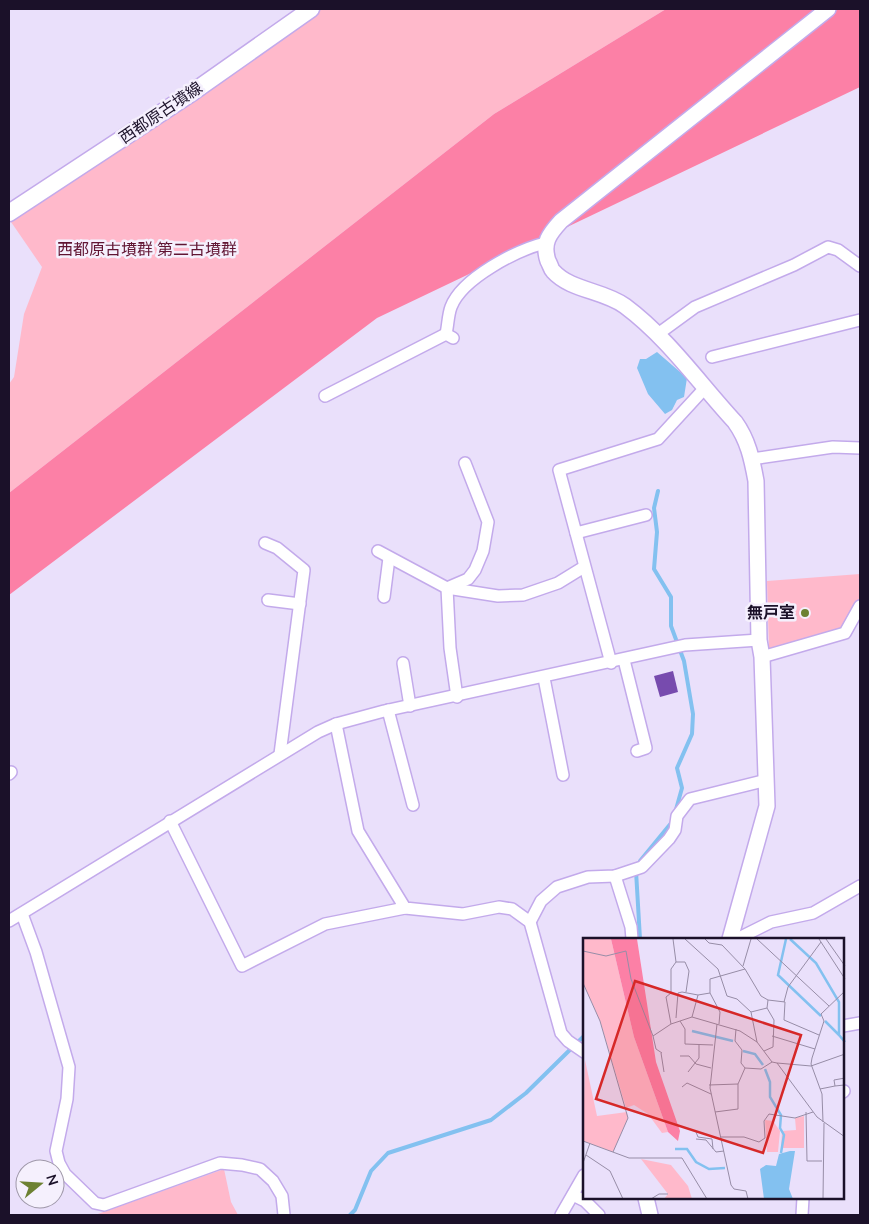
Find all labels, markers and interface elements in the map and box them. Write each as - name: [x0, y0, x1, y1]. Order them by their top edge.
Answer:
- street label: 西都原古墳線: [115, 77, 207, 149]
- park label: 西都原古墳群 第二古墳群: [57, 239, 237, 261]
- place label: 無戸室: [747, 602, 795, 624]
- marker: 無戸室: [799, 607, 811, 619]
- inset map: [583, 938, 844, 1199]
- north arrow: [15, 1159, 65, 1209]
- text: N: [41, 1172, 63, 1188]

